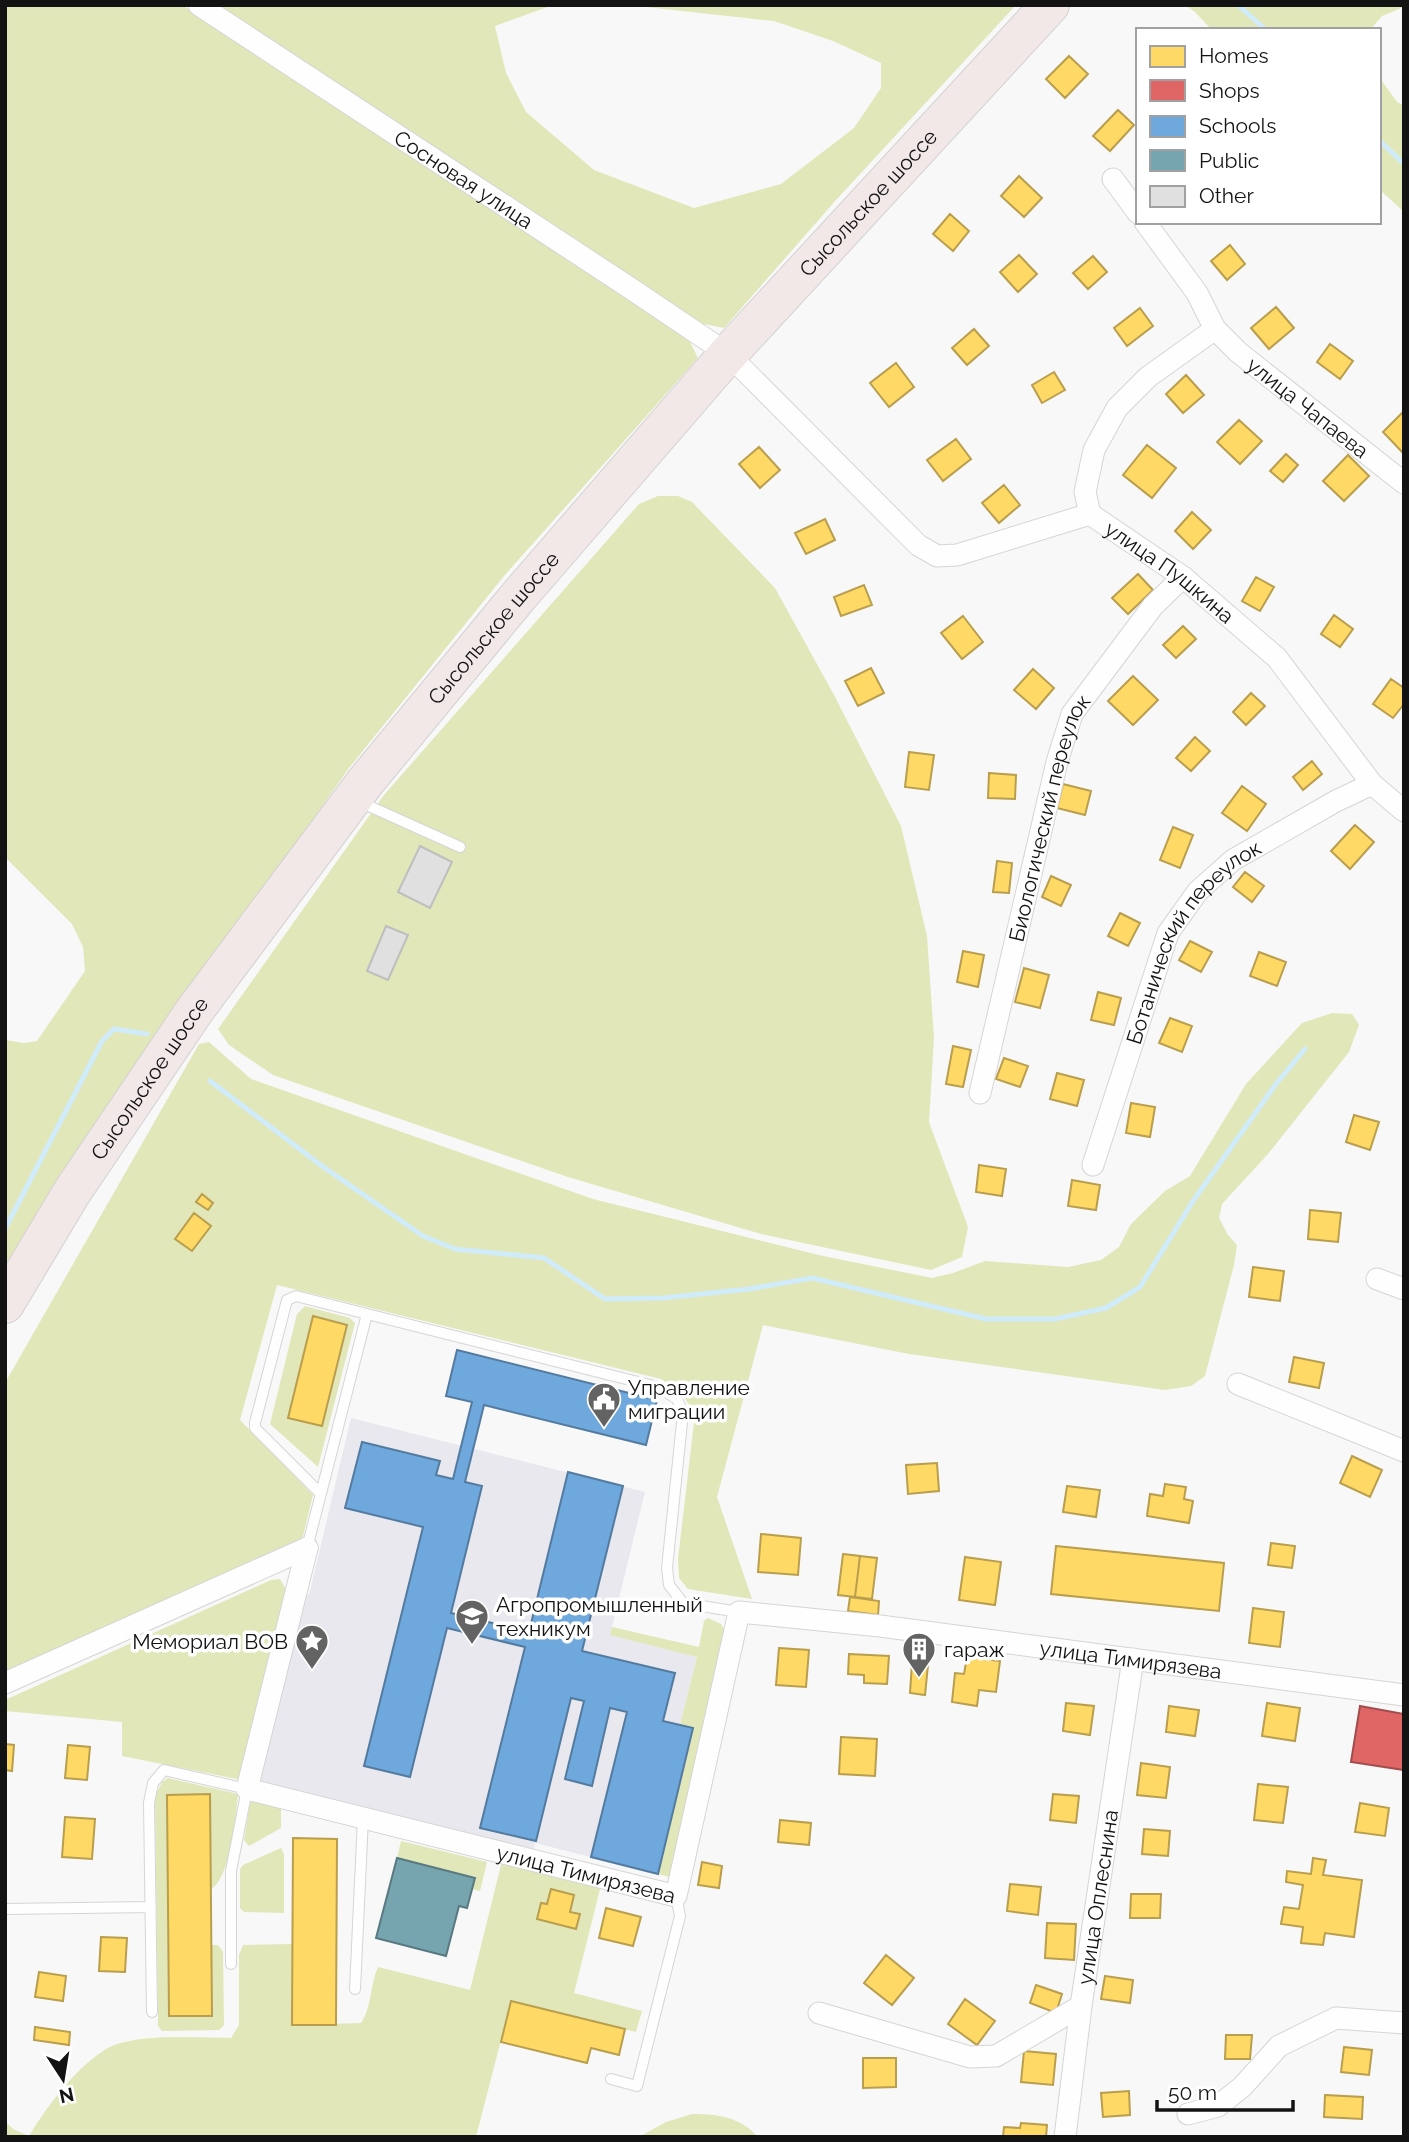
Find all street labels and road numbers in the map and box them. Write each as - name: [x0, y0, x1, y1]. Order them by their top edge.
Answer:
- street label: Сосновая улица: [390, 124, 538, 234]
- street label: Сысольское шоссе: [794, 124, 942, 281]
- street label: улица Чапаева: [1242, 352, 1374, 463]
- street label: улица Пушкина: [1100, 516, 1240, 628]
- street label: Сысольское шоссе: [422, 546, 564, 709]
- street label: Биологический переулок: [1003, 689, 1095, 944]
- street label: Ботанический переулок: [1120, 834, 1265, 1047]
- street label: Сысольское шоссе: [85, 992, 213, 1164]
- street label: улица Тимирязева: [1038, 1635, 1223, 1683]
- street label: улица Оплеснина: [1072, 1808, 1123, 1986]
- street label: улица Тимирязева: [494, 1839, 678, 1908]

